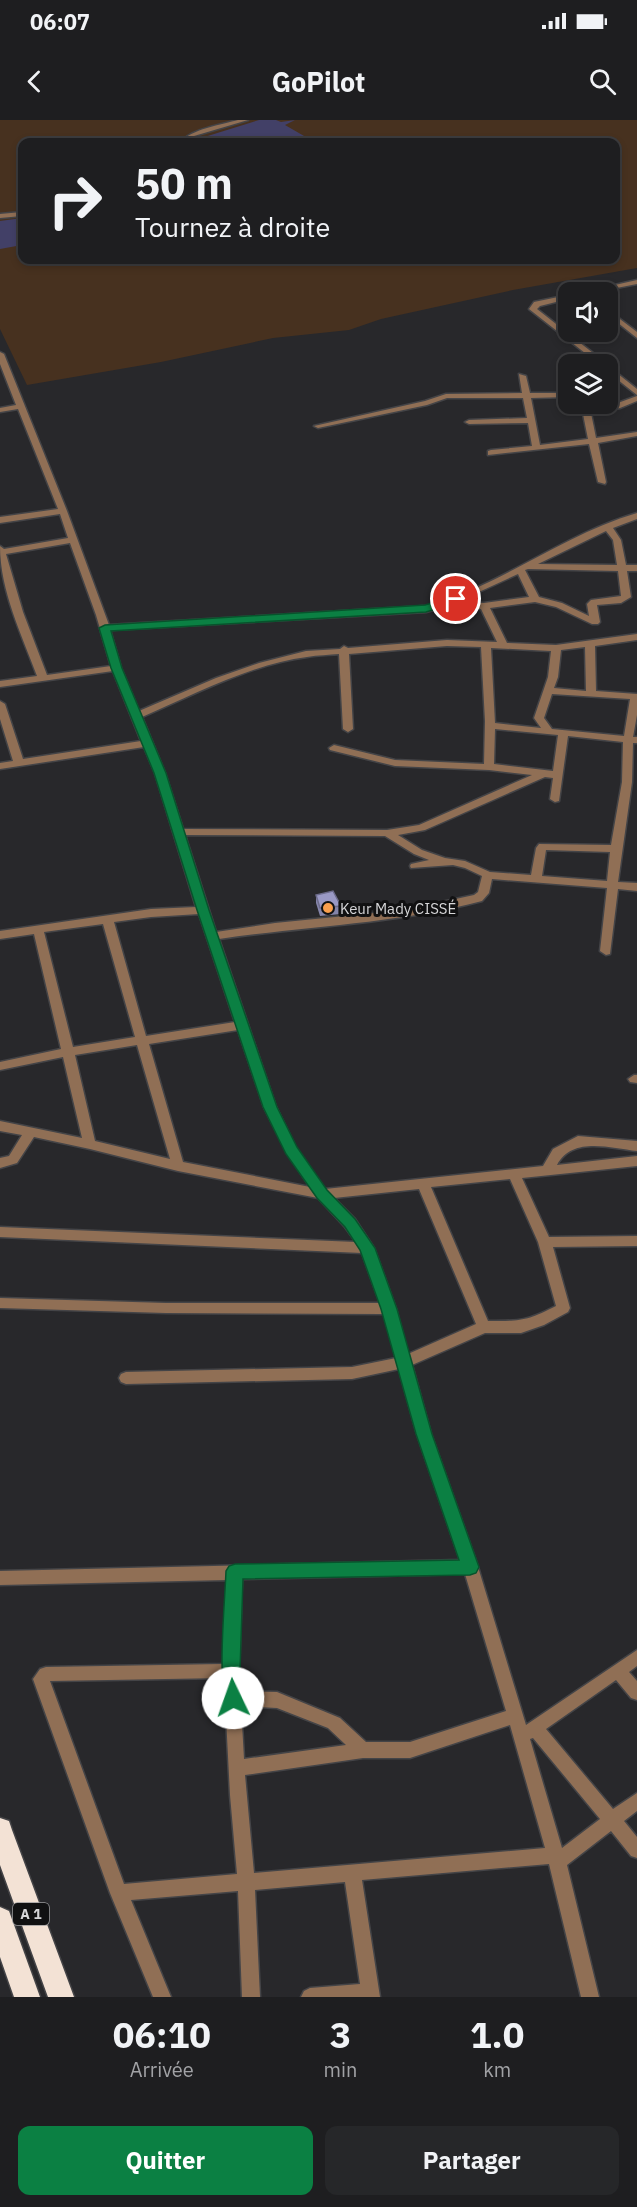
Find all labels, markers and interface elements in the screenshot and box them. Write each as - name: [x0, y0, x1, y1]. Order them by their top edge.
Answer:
- text: 06:07: [30, 7, 90, 36]
- text: GoPilot: [272, 64, 365, 99]
- icon: back: [18, 65, 51, 98]
- icon: search: [586, 65, 619, 98]
- text: 50 m: [135, 156, 233, 211]
- icon: right: [36, 162, 114, 240]
- text: Tournez à droite: [135, 209, 330, 244]
- map controls: [558, 282, 618, 414]
- button: sound: [558, 282, 618, 342]
- button: layers: [558, 354, 618, 414]
- pin: [430, 573, 481, 624]
- icon: arrive: [439, 582, 472, 615]
- place label: Keur Mady CISSÉ: [340, 899, 456, 918]
- marker: Keur Mady CISSÉ: [321, 901, 335, 915]
- position arrow: [201, 1666, 265, 1730]
- road number: A 1: [13, 1903, 49, 1925]
- text: 06:10: [113, 2011, 211, 2058]
- text: 3: [330, 2011, 351, 2058]
- text: 1.0: [470, 2011, 524, 2058]
- text: Arrivée: [130, 2056, 194, 2083]
- text: min: [324, 2056, 357, 2083]
- text: km: [483, 2056, 511, 2083]
- button: Quitter: [18, 2126, 313, 2195]
- button: Partager: [325, 2126, 619, 2195]

